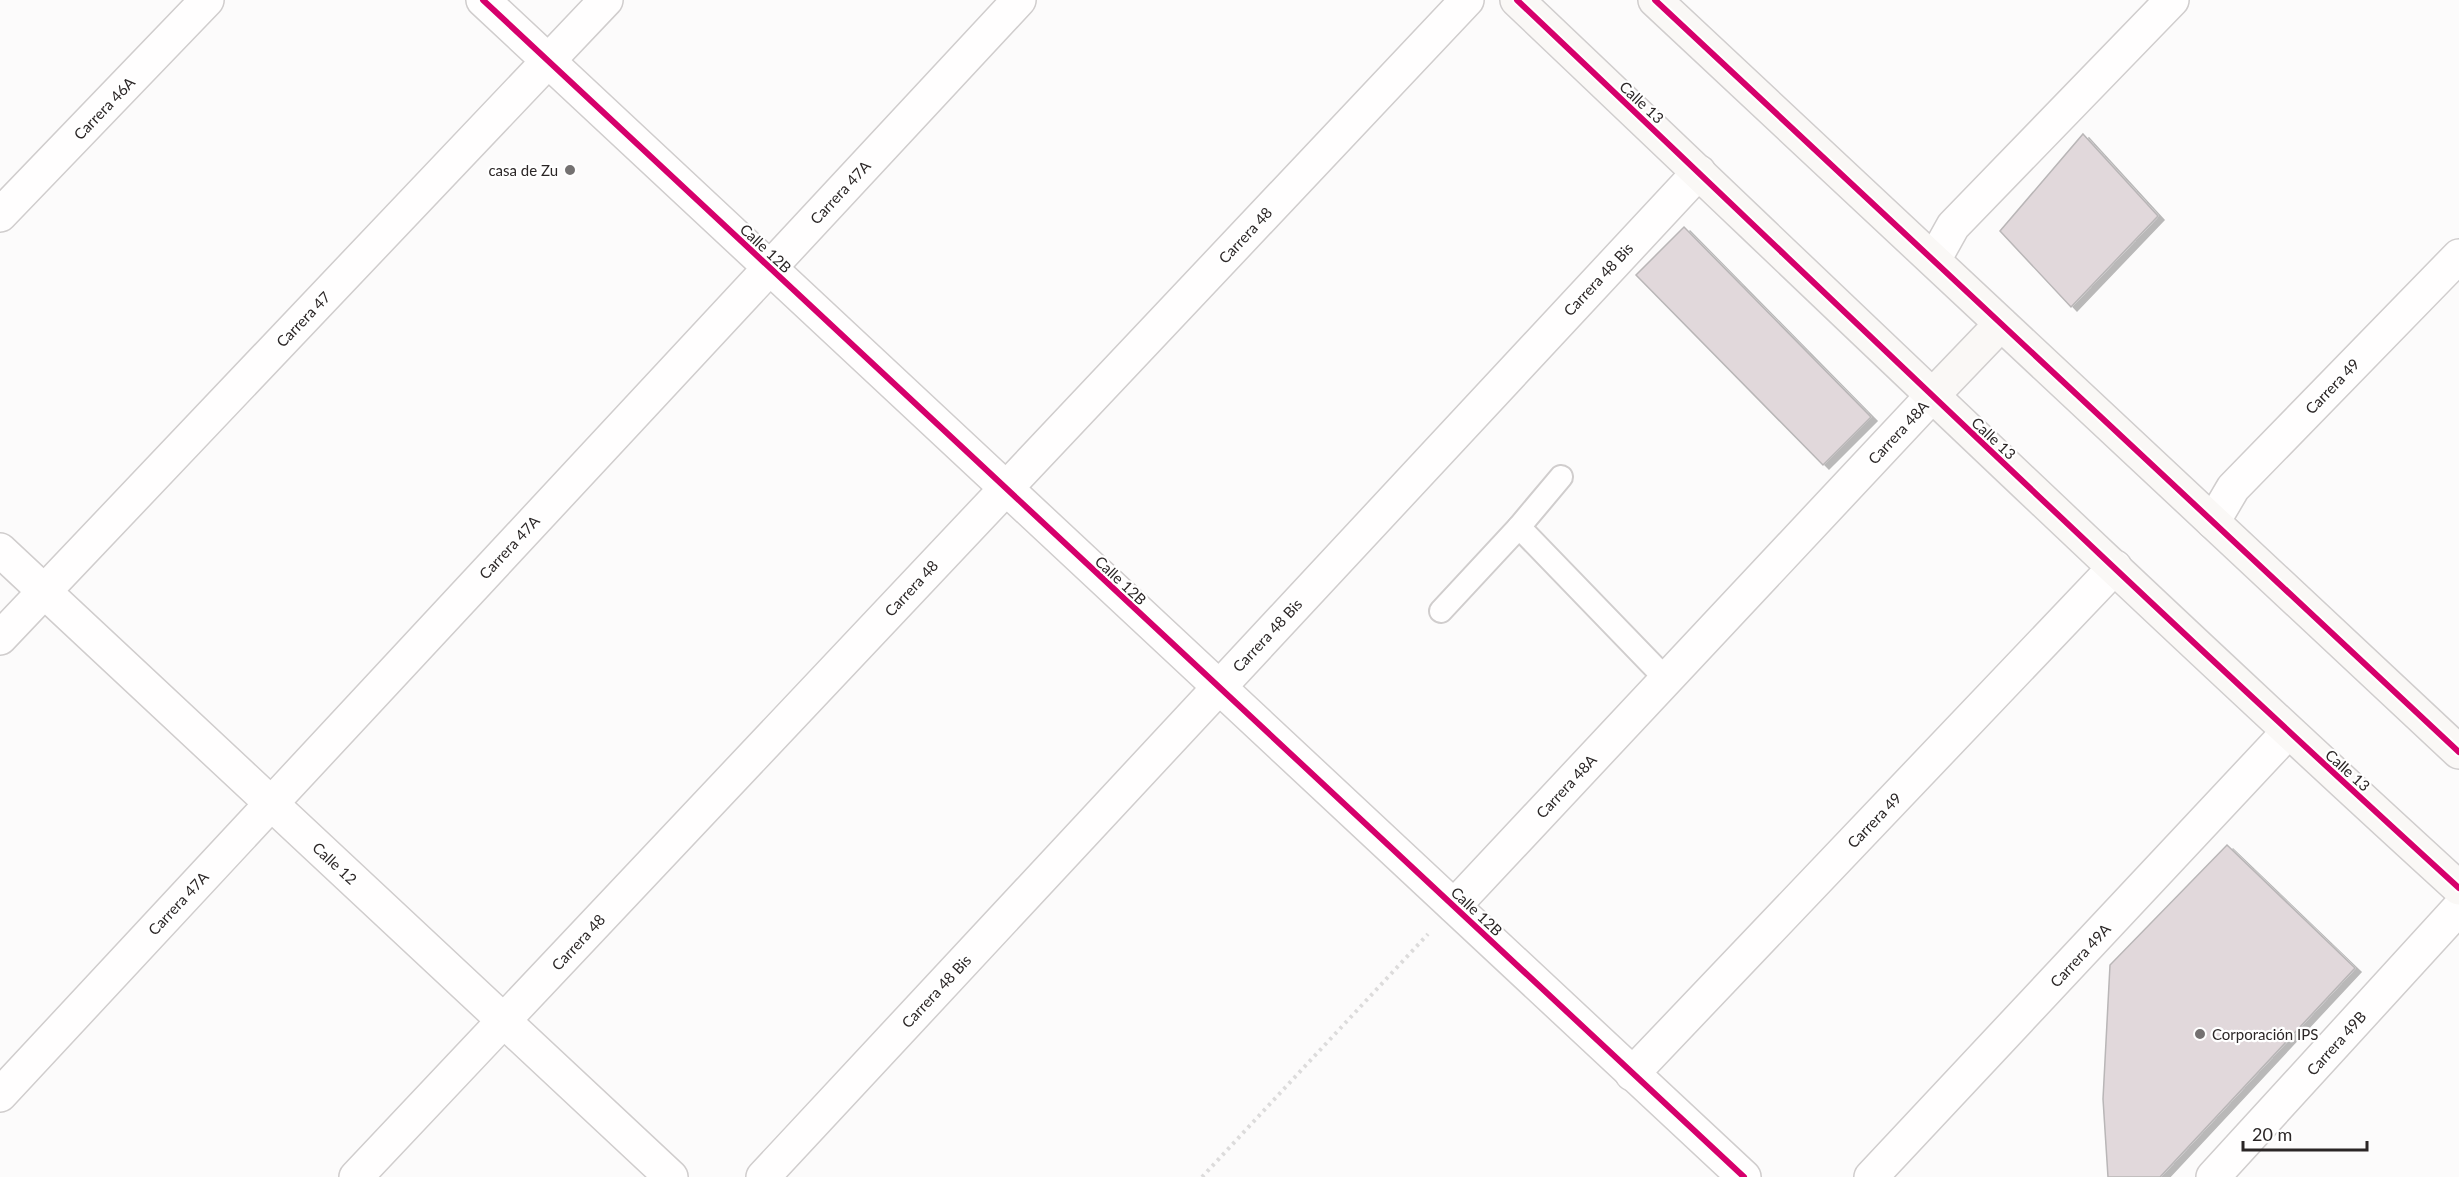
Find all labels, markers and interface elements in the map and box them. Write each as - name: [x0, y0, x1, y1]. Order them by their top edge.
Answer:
- street label: Carrera 46A: [70, 72, 139, 143]
- street label: Calle 13: [1616, 77, 1668, 127]
- street label: Carrera 47A: [806, 156, 875, 227]
- place label: casa de Zu: [488, 161, 558, 179]
- marker: casa de Zu: [563, 163, 577, 177]
- street label: Carrera 48: [1215, 203, 1275, 267]
- street label: Calle 12B: [737, 220, 795, 276]
- street label: Carrera 48 Bis: [1560, 239, 1636, 319]
- street label: Carrera 47: [272, 287, 334, 350]
- street label: Carrera 49: [2301, 355, 2363, 417]
- street label: Carrera 48A: [1864, 396, 1933, 467]
- street label: Calle 13: [1968, 413, 2020, 463]
- street label: Carrera 47A: [475, 511, 544, 582]
- street label: Calle 12B: [1092, 552, 1150, 608]
- street label: Carrera 48: [881, 556, 941, 620]
- street label: Carrera 48 Bis: [1229, 595, 1305, 675]
- street label: Calle 13: [2322, 745, 2374, 795]
- street label: Carrera 48A: [1532, 750, 1601, 821]
- street label: Carrera 49: [1843, 789, 1905, 851]
- street label: Calle 12: [309, 838, 361, 888]
- street label: Carrera 47A: [144, 867, 213, 938]
- street label: Calle 12B: [1448, 883, 1506, 939]
- street label: Carrera 48: [548, 910, 608, 974]
- street label: Carrera 49A: [2046, 919, 2115, 990]
- street label: Carrera 48 Bis: [898, 951, 974, 1031]
- street label: Carrera 49B: [2303, 1007, 2369, 1079]
- place label: Corporación IPS: [2212, 1025, 2318, 1043]
- marker: Corporación IPS: [2193, 1027, 2207, 1041]
- scale bar: [2243, 1114, 2368, 1152]
- text: 20 m: [2252, 1123, 2292, 1145]

